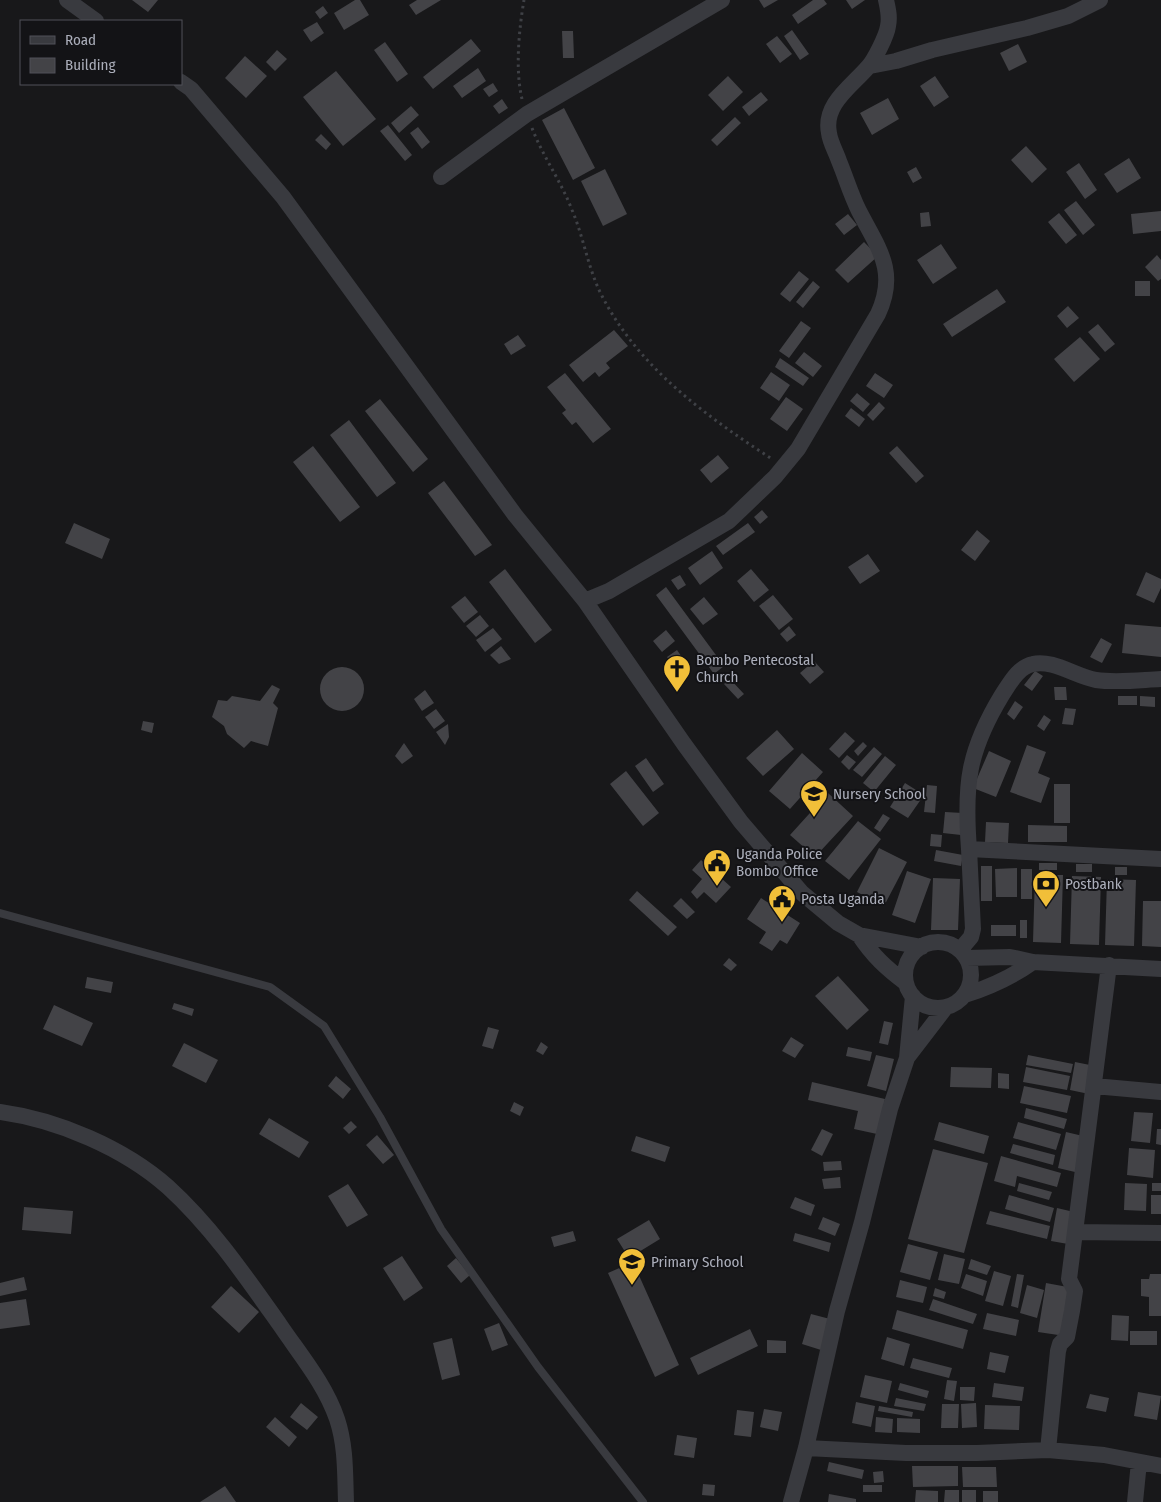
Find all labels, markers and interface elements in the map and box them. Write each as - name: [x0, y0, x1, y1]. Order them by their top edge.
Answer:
- legend: [20, 20, 182, 85]
- text: Road: [65, 31, 96, 49]
- text: Building: [65, 56, 116, 74]
- place label: Bombo Pentecostal Church: [696, 651, 814, 686]
- church icon: Bombo Pentecostal Church: [662, 654, 692, 693]
- school or university icon: Nursery School: [799, 779, 829, 818]
- place label: Nursery School: [833, 785, 926, 803]
- place label: Uganda Police Bombo Office: [736, 845, 822, 880]
- public building icon: Uganda Police Bombo Office: [702, 848, 732, 887]
- bank icon: Postbank: [1031, 869, 1061, 908]
- place label: Postbank: [1065, 875, 1122, 893]
- public building icon: Posta Uganda: [767, 884, 797, 923]
- place label: Posta Uganda: [801, 890, 885, 908]
- school or university icon: Primary School: [617, 1247, 647, 1286]
- place label: Primary School: [651, 1253, 743, 1271]

